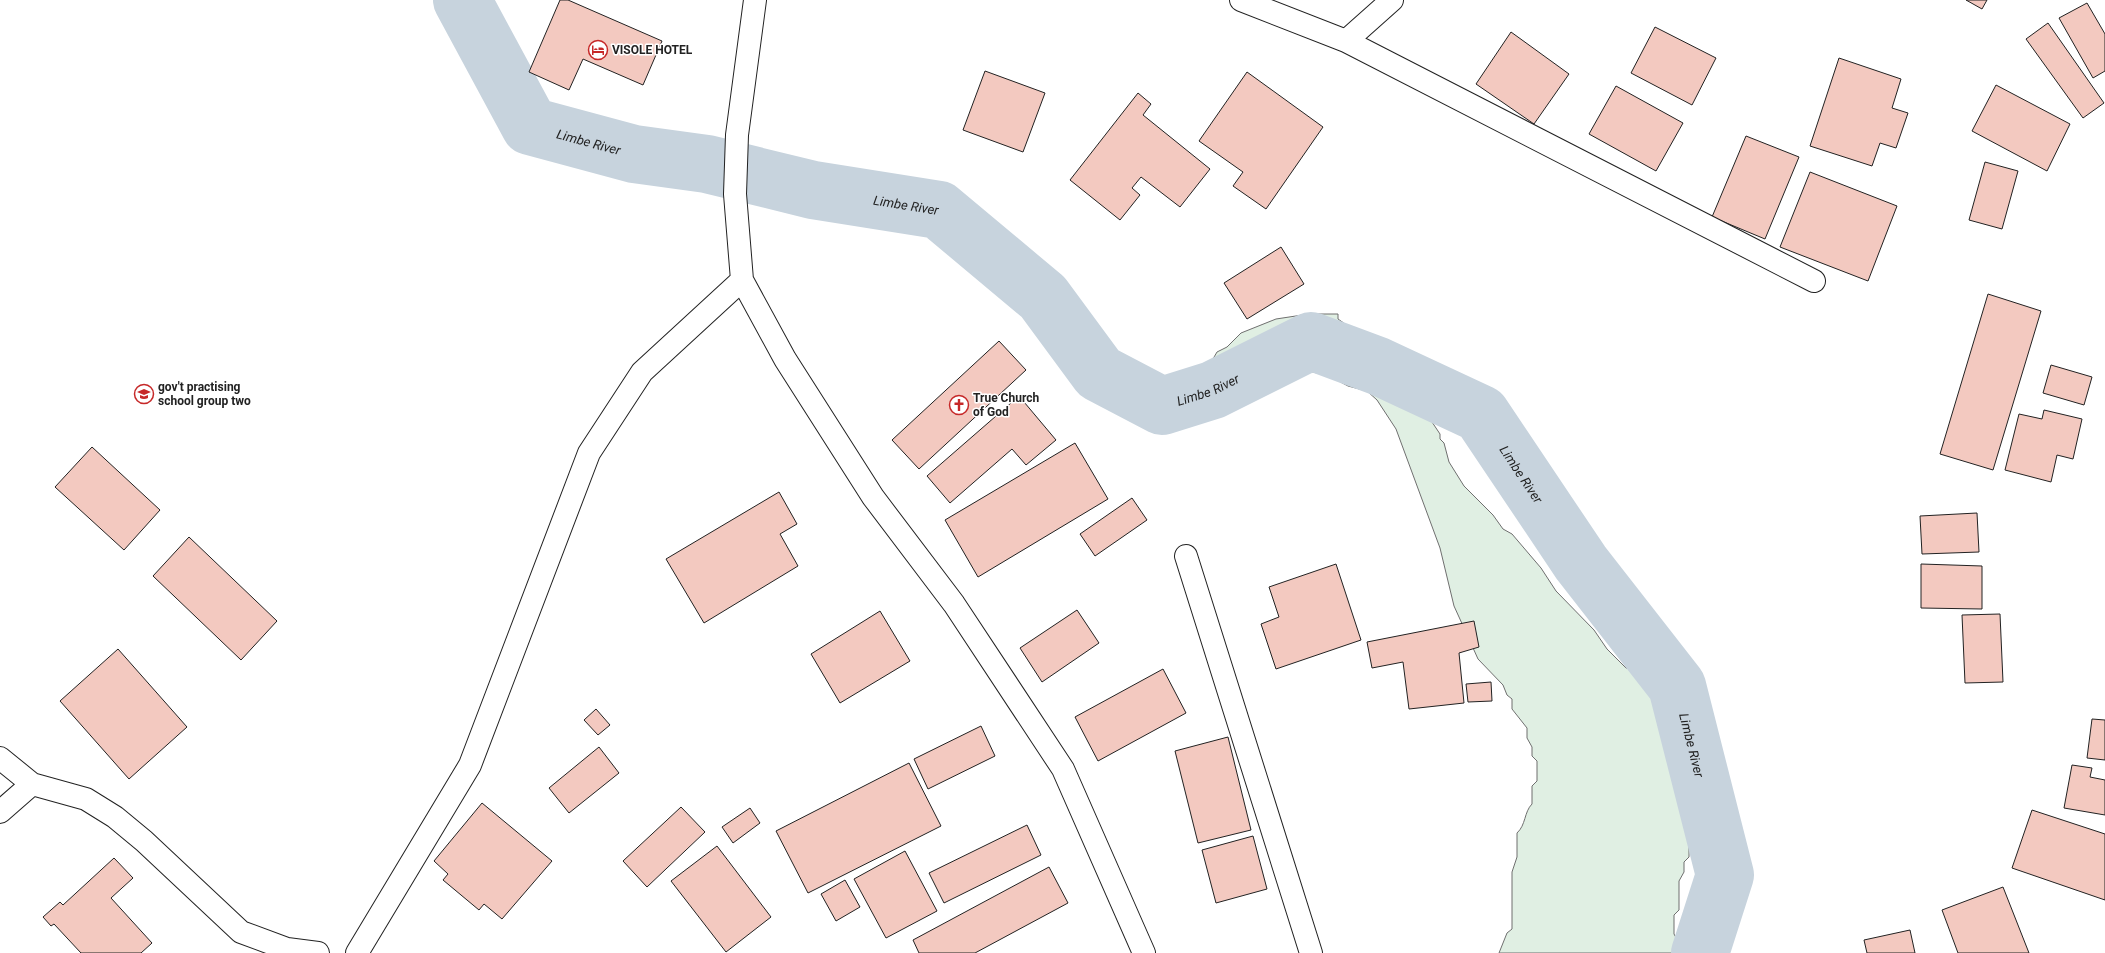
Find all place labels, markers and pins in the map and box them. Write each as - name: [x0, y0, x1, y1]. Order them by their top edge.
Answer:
- hotel icon: VISOLE HOTEL: [587, 39, 609, 61]
- place label: VISOLE HOTEL: [612, 43, 693, 57]
- place label: gov't practising school group two: [158, 380, 251, 408]
- school or university icon: gov't practising school group two: [133, 383, 155, 405]
- place label: True Church of God: [973, 391, 1039, 419]
- church icon: True Church of God: [948, 394, 970, 416]

